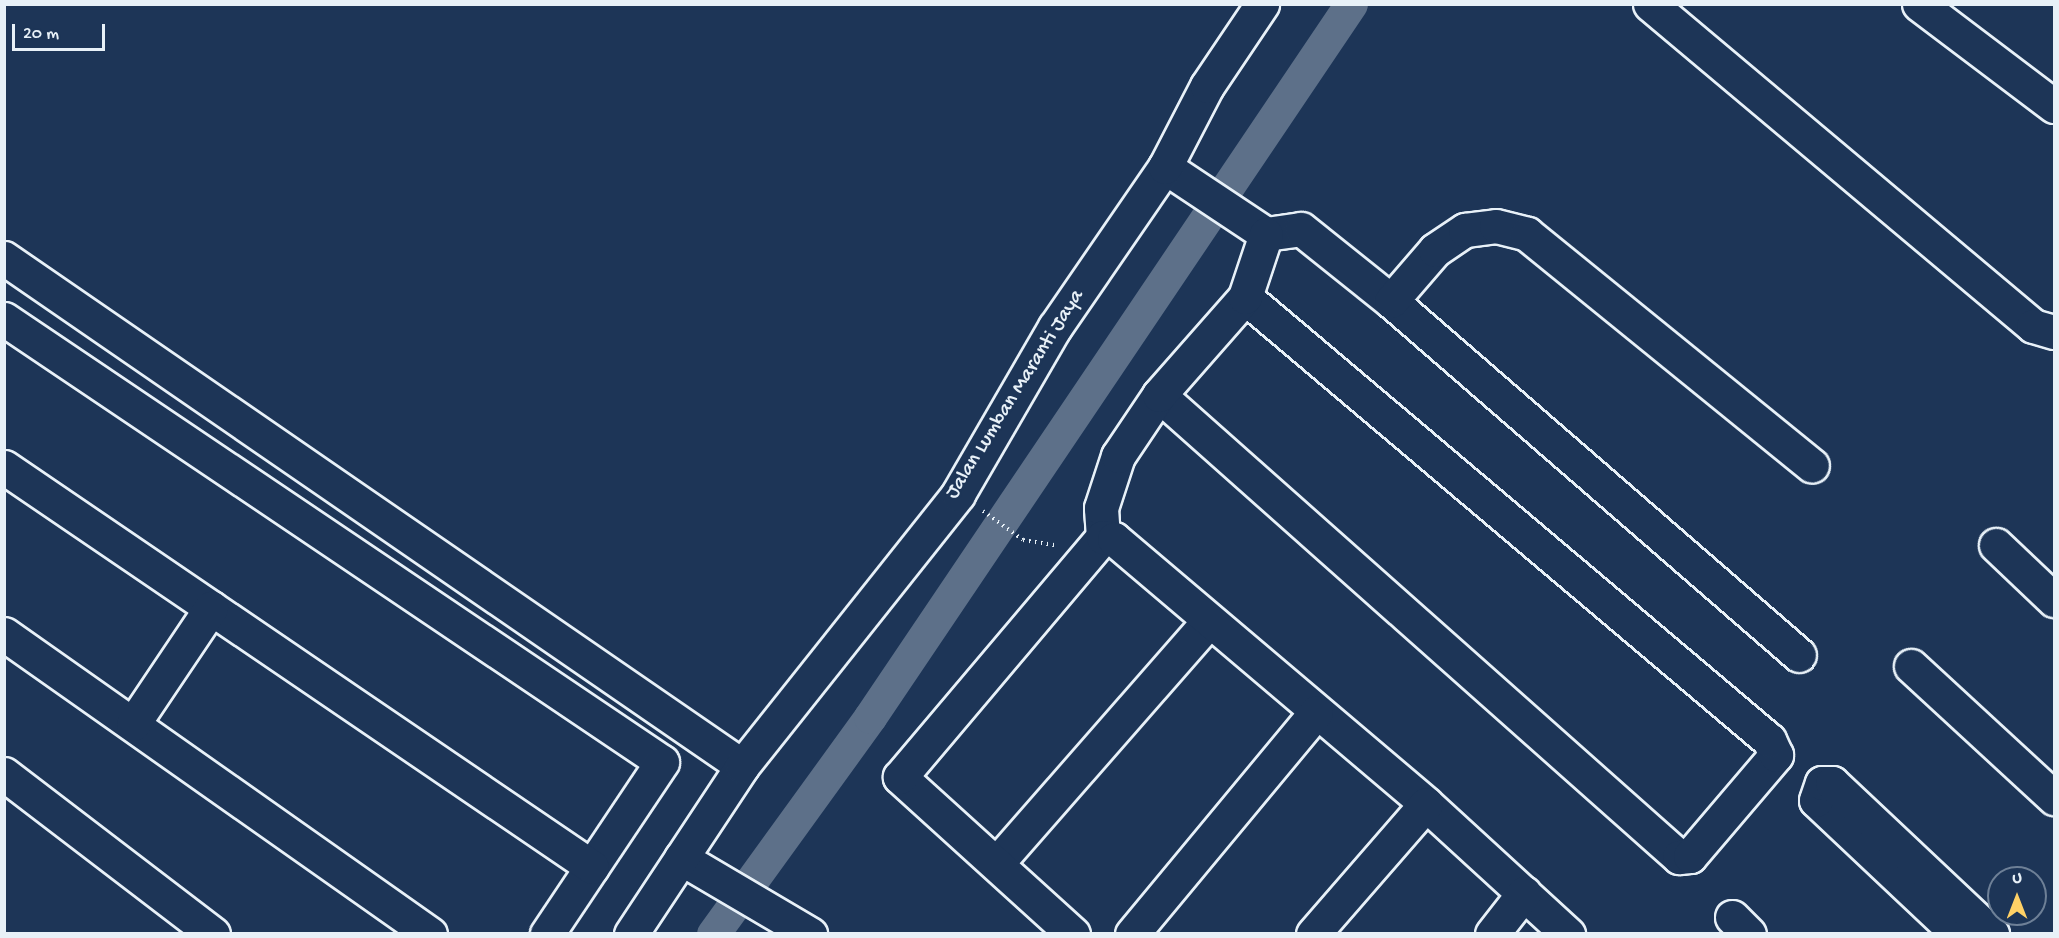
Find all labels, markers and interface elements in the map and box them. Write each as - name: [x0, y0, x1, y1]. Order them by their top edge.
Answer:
- scale bar: [15, 12, 108, 50]
- text: 20 m: [23, 24, 59, 45]
- street label: Jalan Lumban Maranti Jaya: [941, 286, 1091, 504]
- north arrow: [1987, 866, 2047, 926]
- text: U: [2012, 870, 2022, 889]

